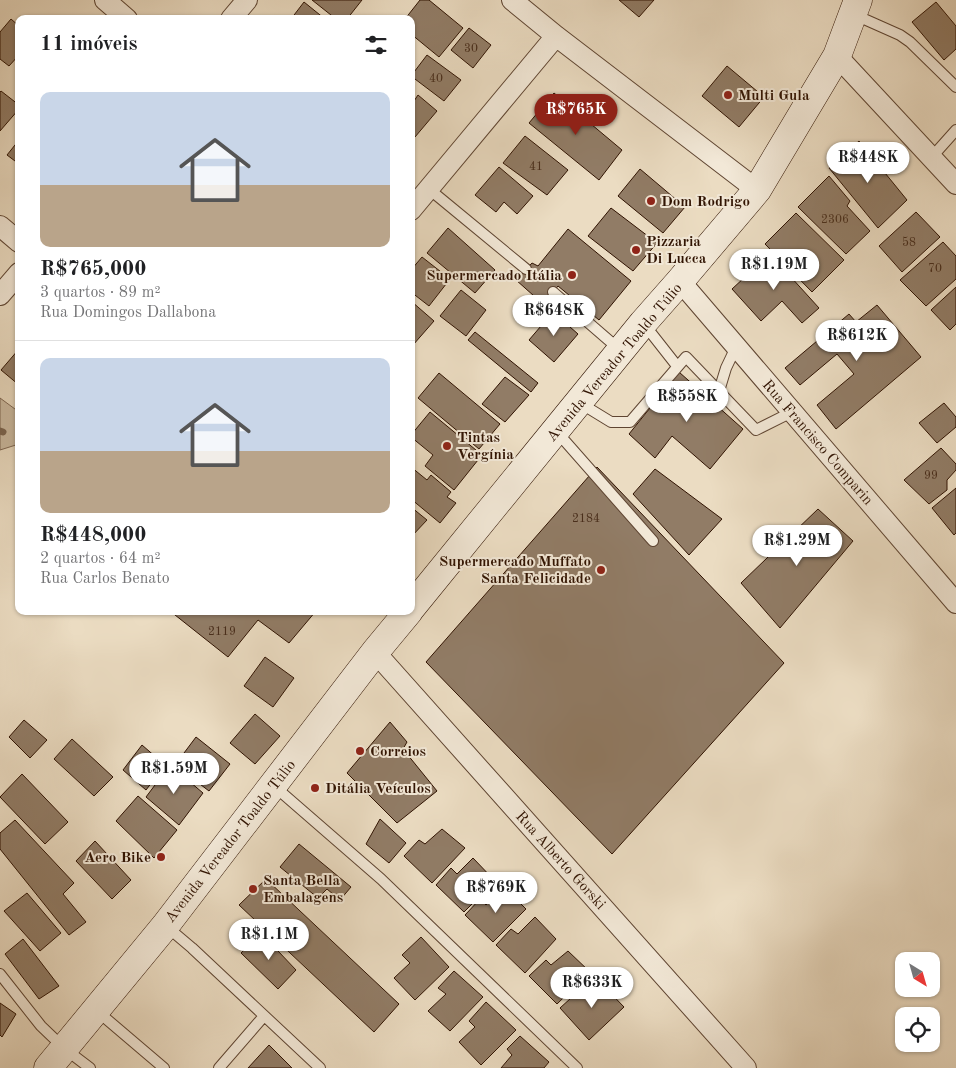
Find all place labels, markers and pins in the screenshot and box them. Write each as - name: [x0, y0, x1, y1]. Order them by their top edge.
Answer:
- marker: Multi Gula: [722, 89, 734, 101]
- place label: Multi Gula: [738, 89, 810, 104]
- pin: R$765K: [535, 94, 617, 136]
- pin: R$448K: [827, 142, 909, 184]
- marker: Dom Rodrigo: [645, 195, 657, 207]
- place label: Dom Rodrigo: [661, 195, 750, 210]
- place label: Pizzaria Di Lucca: [646, 235, 707, 267]
- marker: Pizzaria Di Lucca: [630, 244, 642, 256]
- pin: R$1.19M: [728, 248, 820, 291]
- place label: Supermercado Itália: [426, 269, 562, 284]
- marker: Supermercado Itália: [566, 269, 578, 281]
- pin: R$648K: [513, 294, 595, 337]
- pin: R$612K: [816, 320, 898, 362]
- pin: R$558K: [646, 380, 728, 423]
- place label: Tintas Vergínia: [457, 431, 514, 463]
- marker: Tintas Vergínia: [441, 440, 453, 452]
- pin: R$1.29M: [751, 524, 843, 567]
- place label: Supermercado Muffato Santa Felicidade: [439, 555, 591, 587]
- marker: Supermercado Muffato Santa Felicidade: [595, 564, 607, 576]
- marker: Correios: [354, 745, 366, 757]
- place label: Correios: [370, 745, 426, 760]
- pin: R$1.59M: [128, 752, 220, 795]
- marker: Ditália Veículos: [309, 782, 321, 794]
- place label: Ditália Veículos: [325, 782, 431, 797]
- place label: Aero Bike: [84, 851, 151, 866]
- marker: Aero Bike: [155, 851, 167, 863]
- pin: R$769K: [455, 872, 537, 914]
- place label: Santa Bella Embalagens: [263, 874, 343, 906]
- marker: Santa Bella Embalagens: [247, 883, 259, 895]
- pin: R$1.1M: [228, 918, 310, 961]
- pin: R$633K: [551, 966, 633, 1009]

